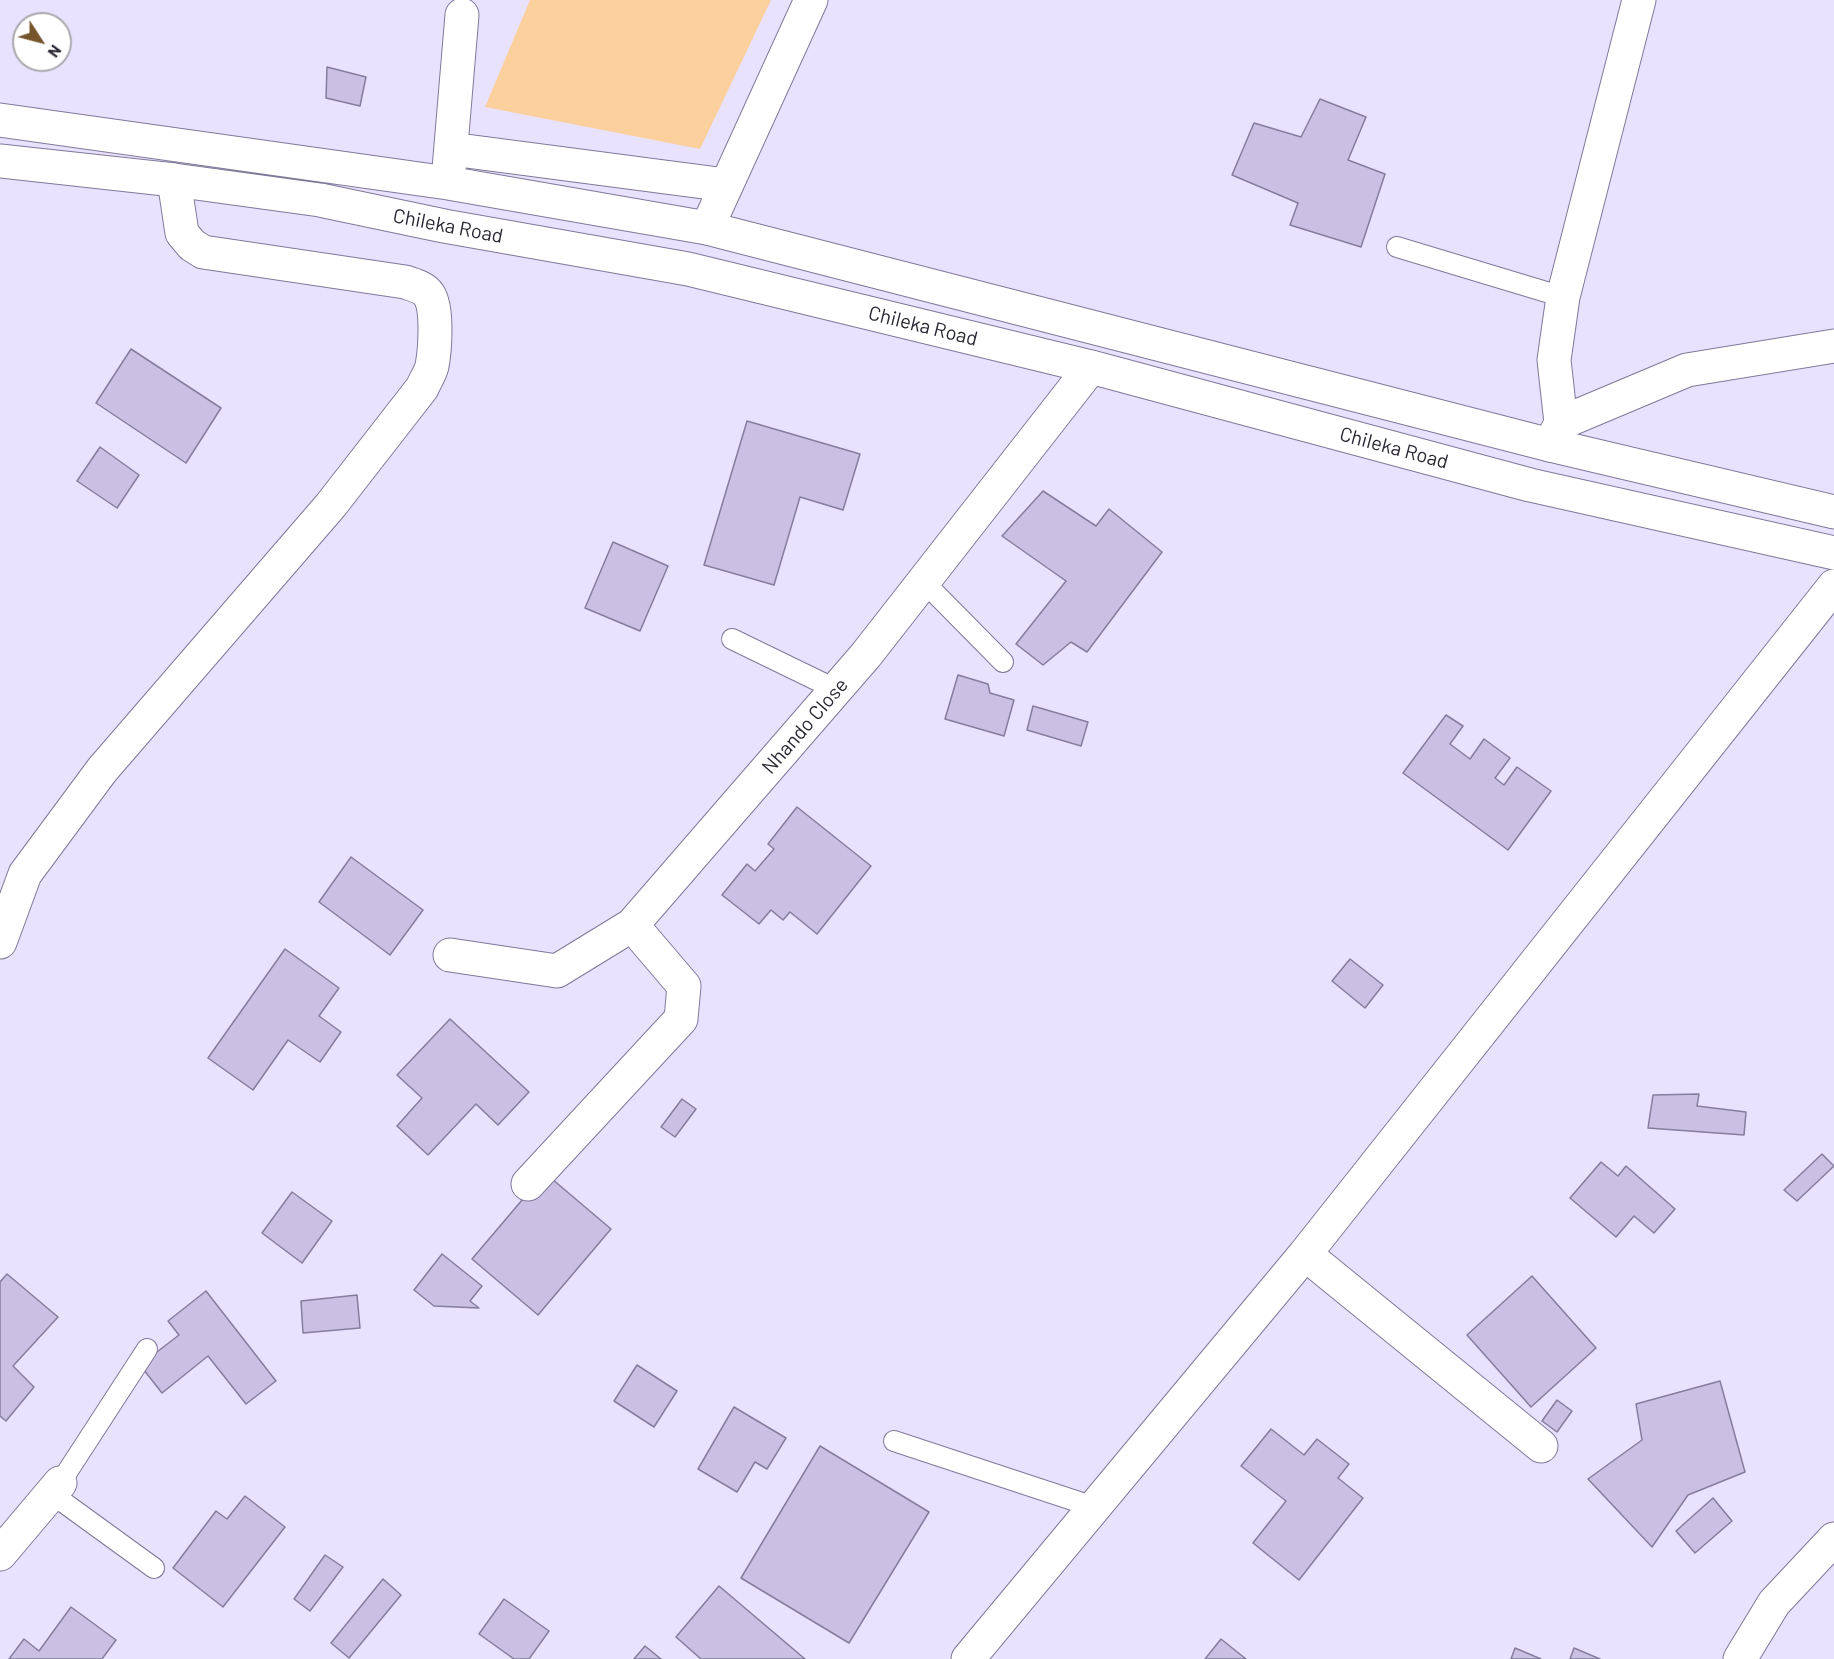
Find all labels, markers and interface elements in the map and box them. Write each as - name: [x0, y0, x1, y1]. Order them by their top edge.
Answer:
- north arrow: [12, 12, 72, 72]
- text: N: [45, 42, 66, 62]
- street label: Chileka Road: [391, 204, 505, 248]
- street label: Chileka Road: [866, 301, 980, 351]
- street label: Chileka Road: [1337, 422, 1451, 474]
- street label: Nhando Close: [757, 673, 853, 779]

